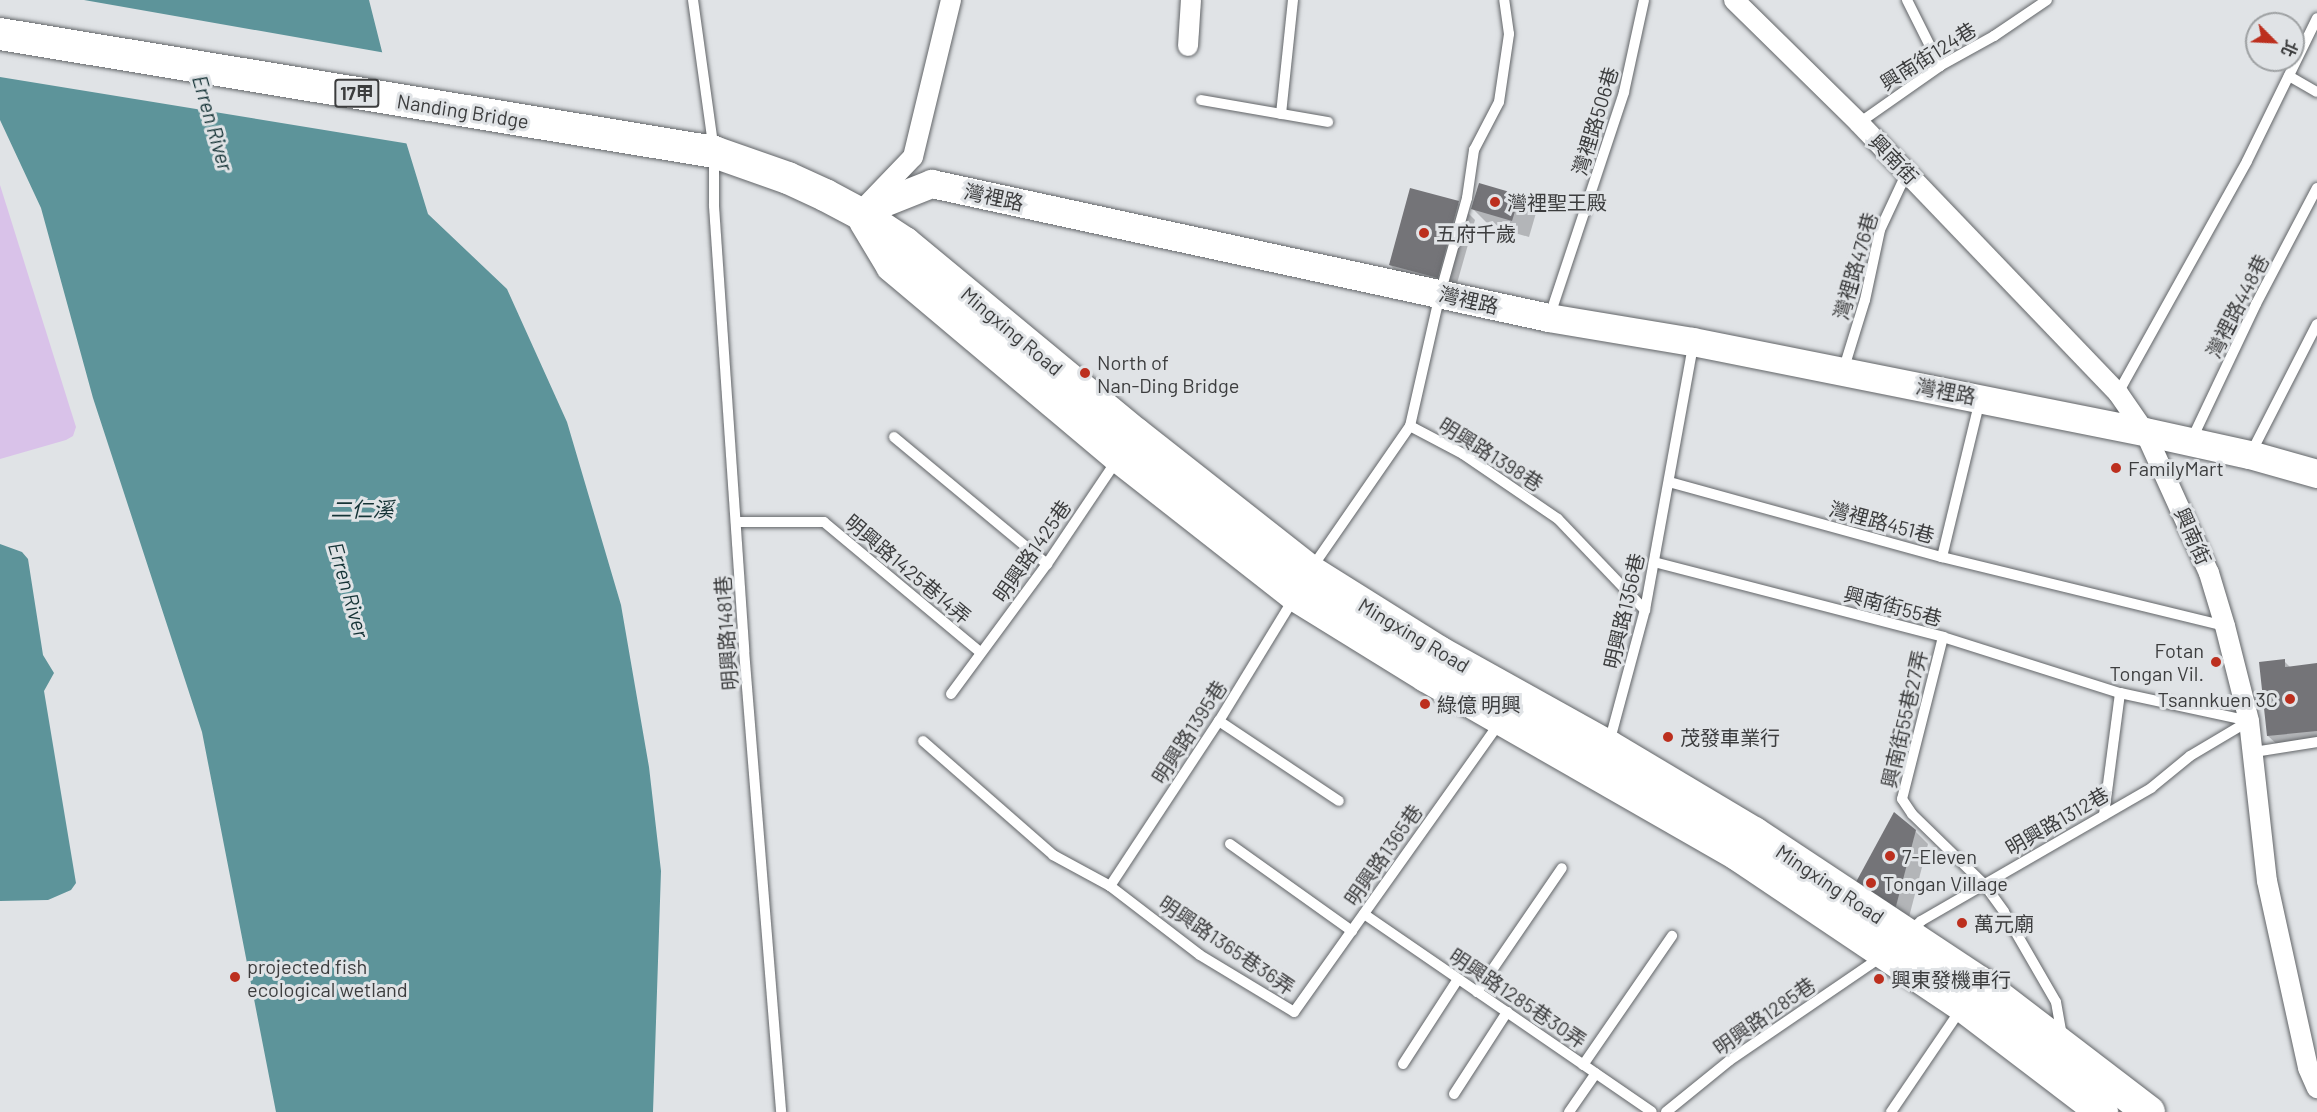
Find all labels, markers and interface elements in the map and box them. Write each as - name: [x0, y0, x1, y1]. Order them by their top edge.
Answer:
- north arrow: [2245, 12, 2305, 72]
- street label: 興南街124巷: [1876, 17, 1980, 95]
- text: 北: [2278, 38, 2302, 60]
- street label: 灣裡路506巷: [1567, 64, 1623, 178]
- water label: Erren River: [187, 72, 239, 174]
- road number: 17甲: [333, 78, 381, 108]
- street label: Nanding Bridge: [395, 89, 531, 133]
- street label: 興南街: [1865, 129, 1923, 189]
- street label: 灣裡路: [962, 179, 1026, 215]
- place label: 灣裡聖王殿: [1507, 190, 1607, 214]
- marker: 灣裡聖王殿: [1488, 195, 1502, 209]
- street label: 灣裡路476巷: [1828, 210, 1882, 322]
- place label: 五府千歲: [1436, 221, 1516, 245]
- marker: 五府千歲: [1417, 226, 1431, 240]
- street label: 灣裡路448巷: [2201, 250, 2273, 362]
- street label: Mingxing Road: [956, 282, 1068, 380]
- street label: 灣裡路: [1437, 282, 1501, 318]
- place label: North of Nan-Ding Bridge: [1097, 350, 1239, 397]
- marker: North of Nan-Ding Bridge: [1078, 366, 1092, 380]
- street label: 灣裡路: [1914, 373, 1978, 409]
- street label: 明興路1398巷: [1435, 413, 1547, 495]
- place label: FamilyMart: [2128, 456, 2224, 480]
- marker: FamilyMart: [2109, 461, 2123, 475]
- street label: 明興路1425巷: [988, 495, 1076, 607]
- water label: 二仁溪: [331, 496, 393, 522]
- street label: 灣裡路451巷: [1827, 496, 1937, 548]
- street label: 興南街: [2170, 504, 2216, 568]
- street label: 明興路1425巷14弄: [840, 509, 976, 629]
- water label: Erren River: [323, 539, 375, 641]
- street label: 明興路1356巷: [1599, 551, 1649, 671]
- street label: 明興路1481巷: [710, 575, 742, 691]
- street label: 興南街55巷: [1841, 581, 1945, 631]
- street label: Mingxing Road: [1354, 592, 1474, 678]
- place label: Fotan Tongan Vil.: [2110, 638, 2204, 685]
- street label: 興南街55巷27弄: [1876, 648, 1932, 790]
- marker: Fotan Tongan Vil.: [2209, 655, 2223, 669]
- street label: 明興路1395巷: [1147, 676, 1231, 788]
- place label: Tsannkuen 3C: [2158, 687, 2278, 711]
- place label: 綠億 明興: [1437, 692, 1521, 716]
- marker: Tsannkuen 3C: [2283, 692, 2297, 706]
- marker: 綠億 明興: [1418, 697, 1432, 711]
- place label: 茂發車業行: [1680, 725, 1780, 749]
- marker: 茂發車業行: [1661, 730, 1675, 744]
- street label: 明興路1312巷: [2001, 782, 2113, 860]
- street label: 明興路1365巷: [1339, 800, 1427, 910]
- street label: Mingxing Road: [1771, 839, 1889, 929]
- place label: 7-Eleven: [1902, 844, 1977, 868]
- marker: 7-Eleven: [1883, 849, 1897, 863]
- place label: Tongan Village: [1883, 871, 2008, 895]
- marker: Tongan Village: [1864, 876, 1878, 890]
- street label: 明興路1365巷36弄: [1155, 891, 1299, 999]
- place label: 萬元廟: [1974, 911, 2034, 935]
- marker: 萬元廟: [1955, 916, 1969, 930]
- street label: 明興路1285巷30弄: [1445, 943, 1591, 1053]
- place label: projected fish ecological wetland: [247, 954, 408, 1001]
- place label: 興東發機車行: [1891, 967, 2011, 991]
- marker: projected fish ecological wetland: [228, 970, 242, 984]
- street label: 明興路1285巷: [1709, 972, 1819, 1060]
- marker: 興東發機車行: [1872, 972, 1886, 986]

